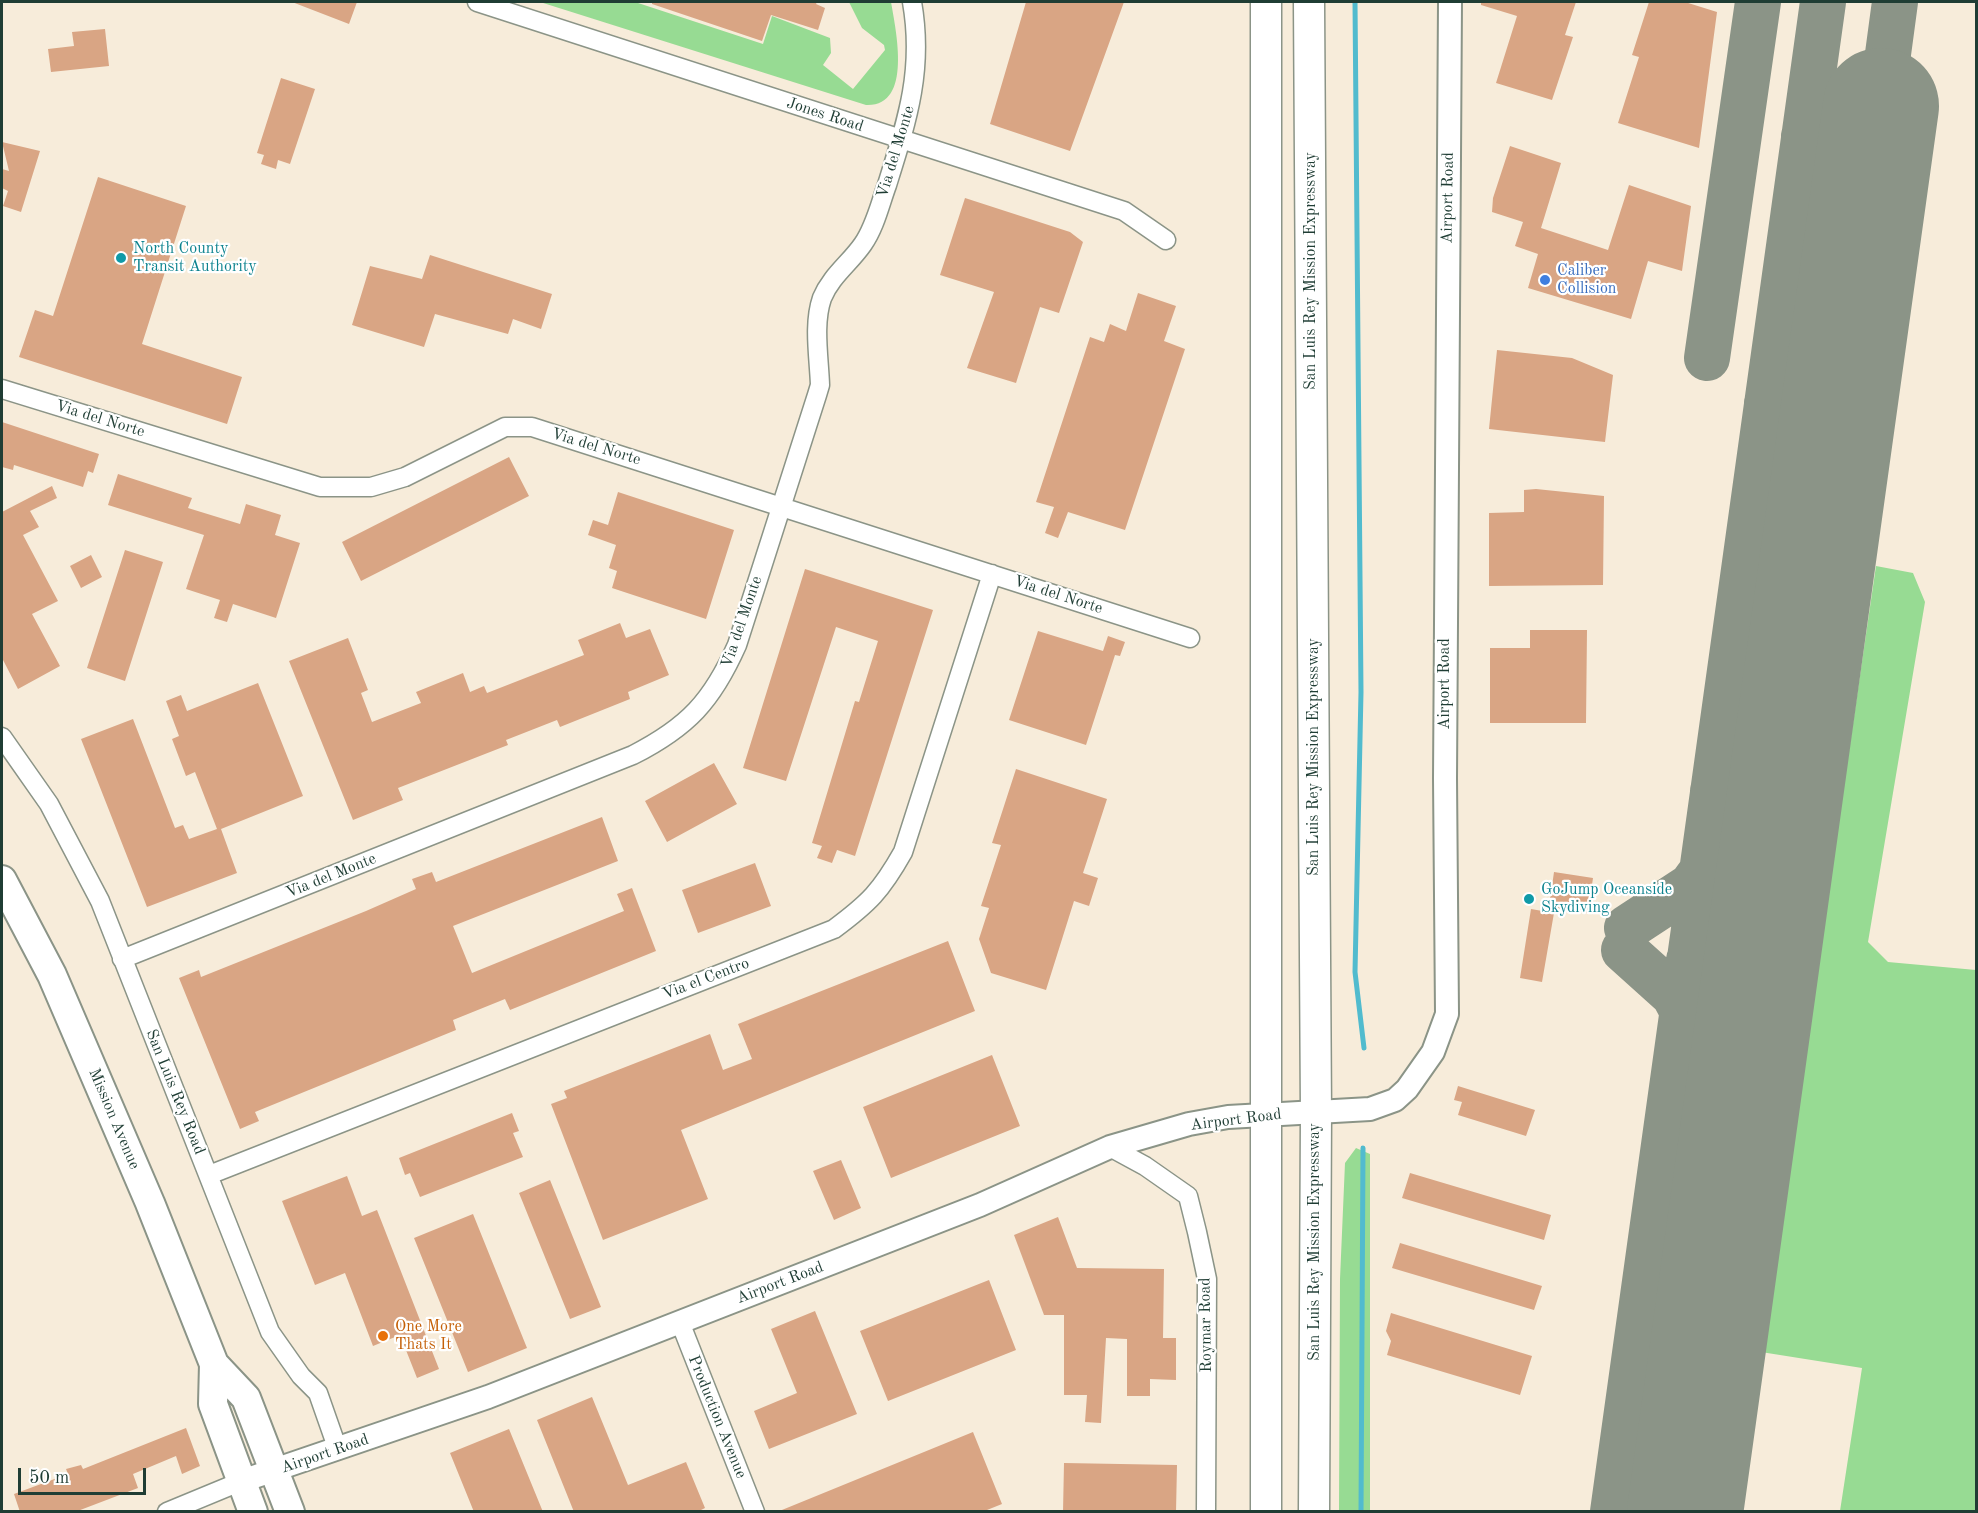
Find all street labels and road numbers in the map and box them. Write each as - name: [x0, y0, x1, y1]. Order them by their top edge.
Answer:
- street label: Jones Road: [784, 94, 866, 136]
- street label: Via del Monte: [873, 103, 919, 201]
- street label: San Luis Rey Mission Expressway: [1301, 152, 1321, 390]
- street label: Airport Road: [1438, 152, 1458, 244]
- street label: Via del Norte: [53, 396, 147, 442]
- street label: Via del Norte: [549, 424, 643, 470]
- street label: Via del Norte: [1011, 572, 1105, 618]
- street label: Via del Monte: [717, 574, 767, 670]
- street label: San Luis Rey Mission Expressway: [1304, 638, 1324, 876]
- street label: Airport Road: [1435, 638, 1455, 730]
- street label: Via del Monte: [283, 849, 379, 903]
- street label: Via el Centro: [660, 954, 752, 1004]
- street label: San Luis Rey Road: [141, 1027, 209, 1157]
- street label: Mission Avenue: [84, 1066, 144, 1172]
- street label: Airport Road: [1189, 1105, 1283, 1135]
- street label: San Luis Rey Mission Expressway: [1305, 1123, 1325, 1361]
- street label: Airport Road: [734, 1258, 826, 1308]
- street label: Roymar Road: [1196, 1277, 1216, 1373]
- street label: Production Avenue: [684, 1353, 750, 1481]
- street label: Airport Road: [279, 1430, 371, 1478]

